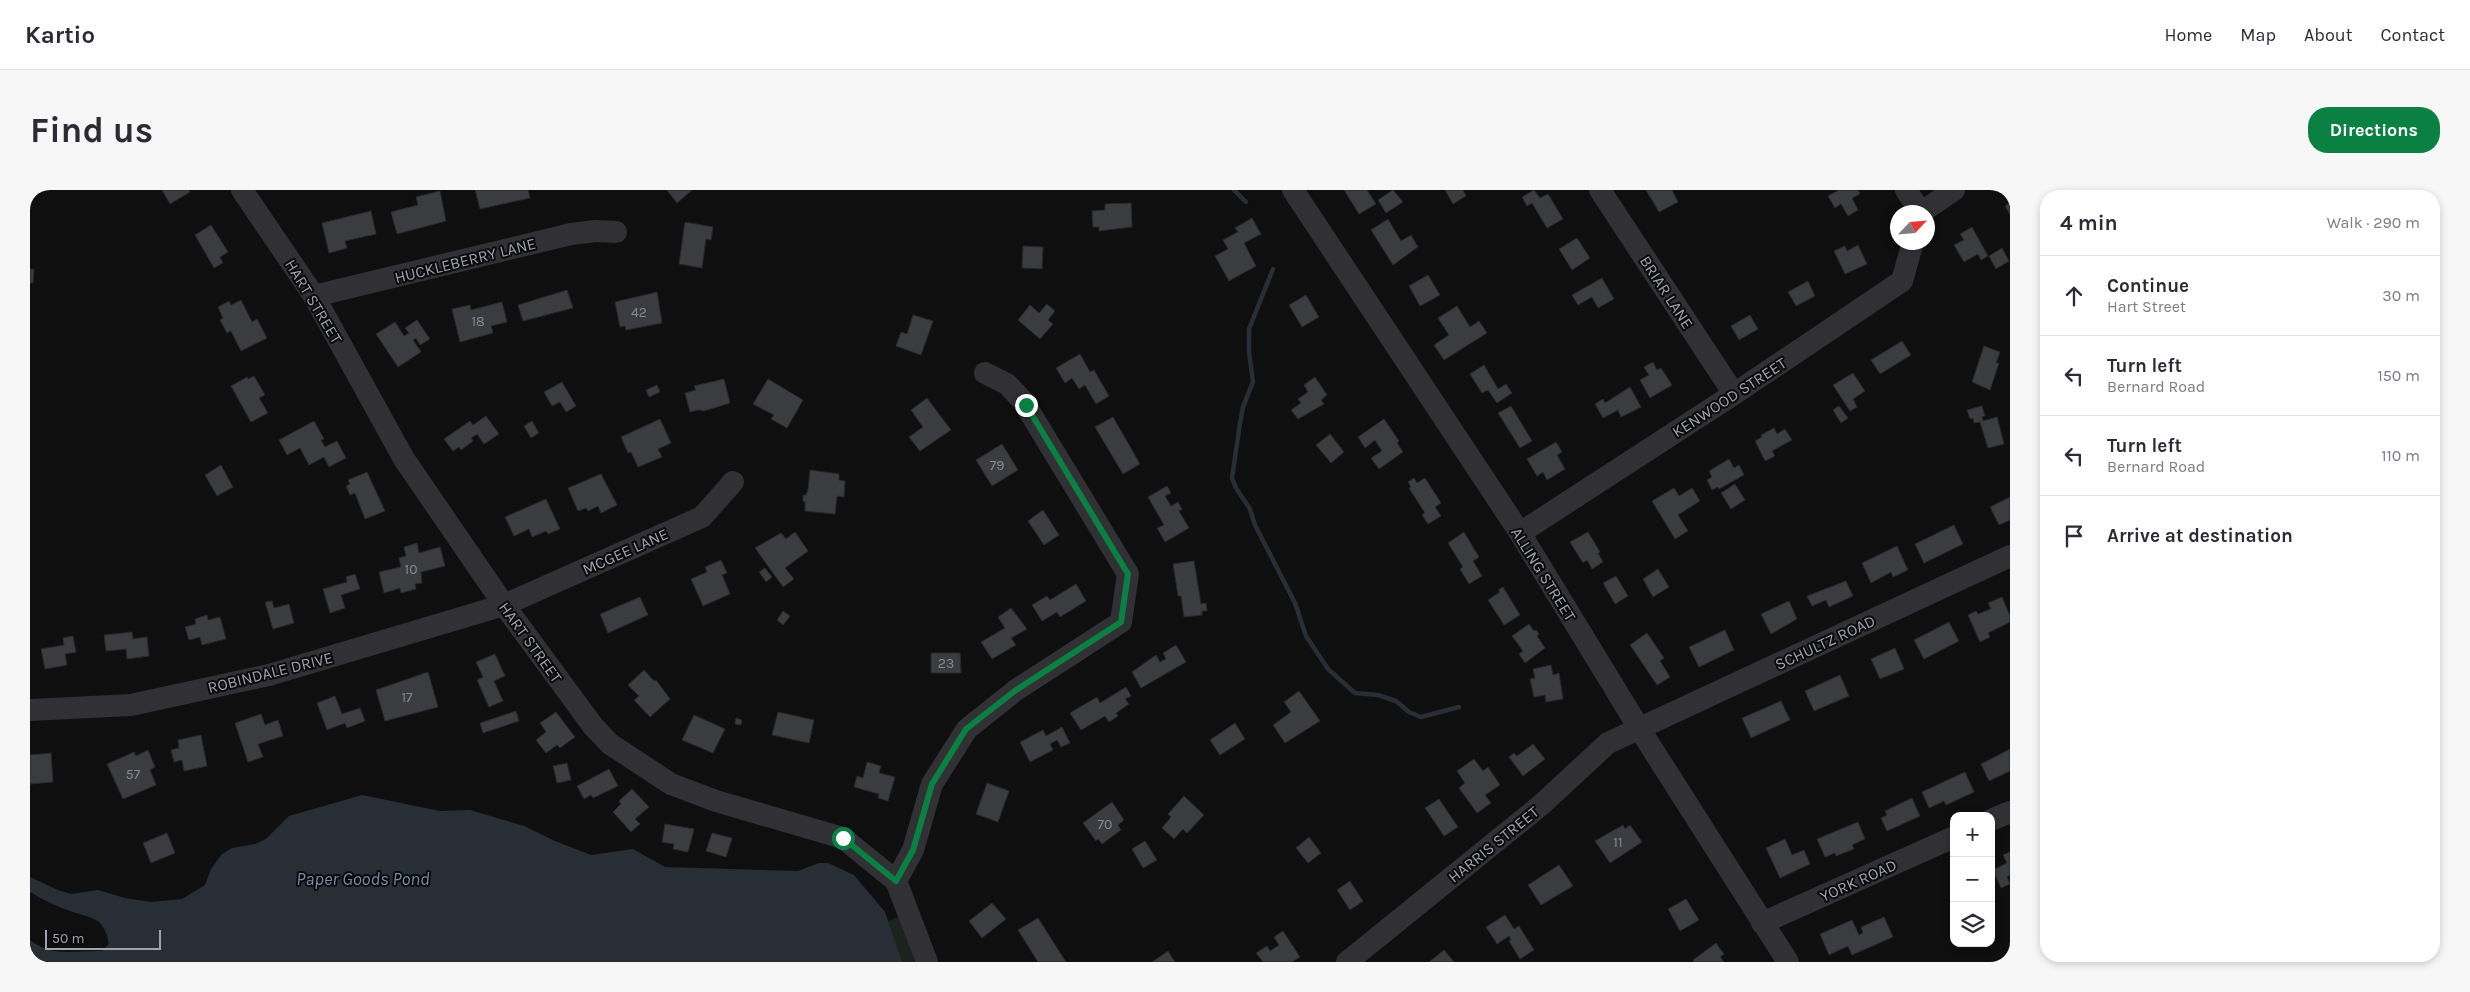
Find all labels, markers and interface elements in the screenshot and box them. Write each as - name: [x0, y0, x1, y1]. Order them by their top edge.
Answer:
- text: Kartio: [25, 21, 95, 49]
- text: Home: [2164, 24, 2212, 46]
- text: Map: [2240, 24, 2276, 46]
- text: About: [2304, 24, 2353, 46]
- text: Contact: [2381, 24, 2445, 46]
- button: Directions: [2308, 107, 2440, 153]
- text: Find us: [30, 110, 153, 151]
- north arrow: [1890, 205, 1935, 250]
- text: 4 min: [2060, 211, 2118, 235]
- text: Walk · 290 m: [2327, 213, 2420, 232]
- street label: HUCKLEBERRY LANE: [393, 234, 538, 287]
- street label: BRIAR LANE: [1636, 252, 1697, 333]
- street label: HART STREET: [281, 256, 346, 347]
- text: Continue: [2107, 275, 2189, 297]
- icon: ahead: [2060, 282, 2088, 310]
- text: 30 m: [2382, 286, 2420, 305]
- text: Hart Street: [2107, 297, 2186, 316]
- house number: 42: [631, 304, 647, 321]
- house number: 18: [471, 313, 485, 330]
- street label: KENWOOD STREET: [1669, 353, 1790, 441]
- text: Turn left: [2107, 355, 2182, 377]
- icon: left: [2060, 362, 2088, 390]
- text: 150 m: [2377, 366, 2420, 385]
- text: Bernard Road: [2107, 377, 2205, 396]
- route end: [1015, 394, 1038, 417]
- text: Turn left: [2107, 435, 2182, 457]
- icon: left: [2060, 442, 2088, 470]
- text: 110 m: [2381, 446, 2420, 465]
- house number: 79: [990, 457, 1004, 474]
- text: Bernard Road: [2107, 457, 2205, 476]
- icon: arrive: [2060, 522, 2088, 550]
- street label: MCGEE LANE: [579, 524, 671, 579]
- street label: ALLING STREET: [1507, 524, 1580, 625]
- text: Arrive at destination: [2107, 525, 2293, 547]
- house number: 10: [405, 561, 417, 578]
- street label: HART STREET: [495, 598, 566, 686]
- street label: SCHULTZ ROAD: [1772, 611, 1878, 674]
- street label: ROBINDALE DRIVE: [206, 648, 335, 697]
- house number: 23: [938, 655, 954, 672]
- house number: 17: [401, 689, 413, 706]
- house number: 57: [126, 766, 141, 783]
- street label: HARRIS STREET: [1444, 802, 1542, 887]
- map controls: [1950, 812, 1995, 947]
- button: +: [1950, 812, 1995, 857]
- house number: 70: [1098, 816, 1112, 833]
- route start: [832, 827, 855, 850]
- house number: 11: [1613, 834, 1623, 851]
- street label: YORK ROAD: [1817, 855, 1900, 906]
- button: −: [1950, 857, 1995, 902]
- water label: Paper Goods Pond: [296, 868, 430, 890]
- button: layers: [1950, 902, 1995, 947]
- scale bar: [45, 927, 161, 950]
- text: 50 m: [52, 930, 85, 947]

